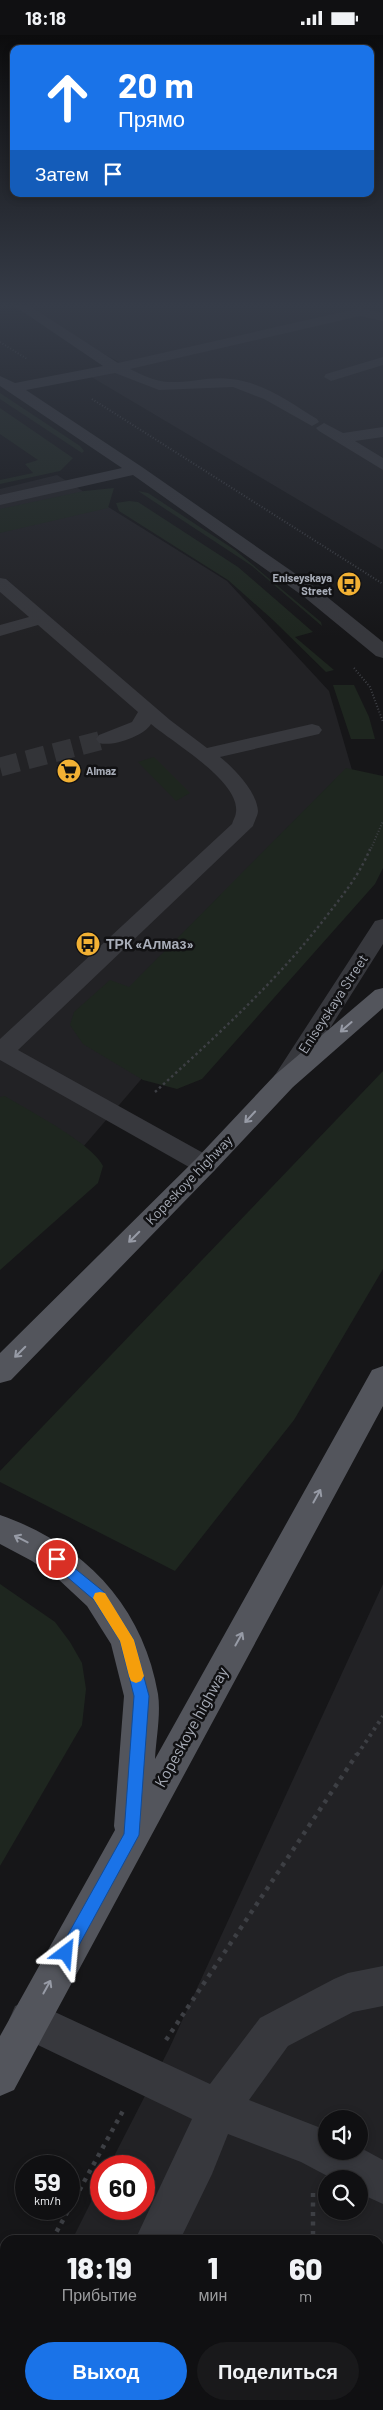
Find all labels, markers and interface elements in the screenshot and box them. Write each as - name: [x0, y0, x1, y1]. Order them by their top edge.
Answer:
- text: 18:18: [25, 6, 66, 29]
- text: 20 m: [118, 63, 194, 105]
- icon: ahead: [35, 65, 100, 130]
- text: Прямо: [118, 105, 185, 131]
- icon: arrive: [99, 160, 127, 188]
- text: Затем: [35, 162, 89, 185]
- place label: Eniseyskaya Street: [273, 571, 332, 597]
- bus stop icon: Eniseyskaya Street: [336, 571, 362, 597]
- supermarket icon: Almaz: [56, 758, 82, 784]
- place label: Almaz: [86, 764, 116, 777]
- bus stop icon: ТРК «Алмаз»: [75, 931, 101, 957]
- place label: ТРК «Алмаз»: [106, 935, 194, 952]
- street label: Eniseyskaya Street: [294, 951, 371, 1056]
- one-way arrow: [340, 1021, 353, 1032]
- one-way arrow: [244, 1110, 256, 1123]
- street label: Kopeskoye highway: [142, 1131, 236, 1228]
- one-way arrow: [128, 1230, 140, 1243]
- one-way arrow: [13, 1346, 26, 1358]
- one-way arrow: [313, 1490, 323, 1504]
- one-way arrow: [14, 1534, 29, 1544]
- pin: [36, 1538, 78, 1580]
- icon: arrive: [43, 1545, 71, 1573]
- one-way arrow: [235, 1632, 244, 1647]
- street label: Kopeskoye highway: [150, 1663, 232, 1790]
- position arrow: [39, 1926, 91, 1978]
- one-way arrow: [43, 1980, 53, 1994]
- map controls: [318, 2110, 368, 2220]
- button: sound: [318, 2110, 368, 2160]
- speed limit sign: 60: [90, 2155, 155, 2220]
- text: 59: [34, 2166, 61, 2196]
- button: search: [318, 2170, 368, 2220]
- text: km/h: [34, 2193, 61, 2207]
- text: 18:19: [67, 2249, 132, 2285]
- text: 1: [208, 2249, 218, 2285]
- text: 60: [289, 2250, 322, 2286]
- text: Прибытие: [62, 2285, 137, 2304]
- text: мин: [198, 2285, 227, 2304]
- text: m: [299, 2286, 312, 2305]
- button: Выход: [25, 2342, 187, 2400]
- button: Поделиться: [197, 2342, 359, 2400]

